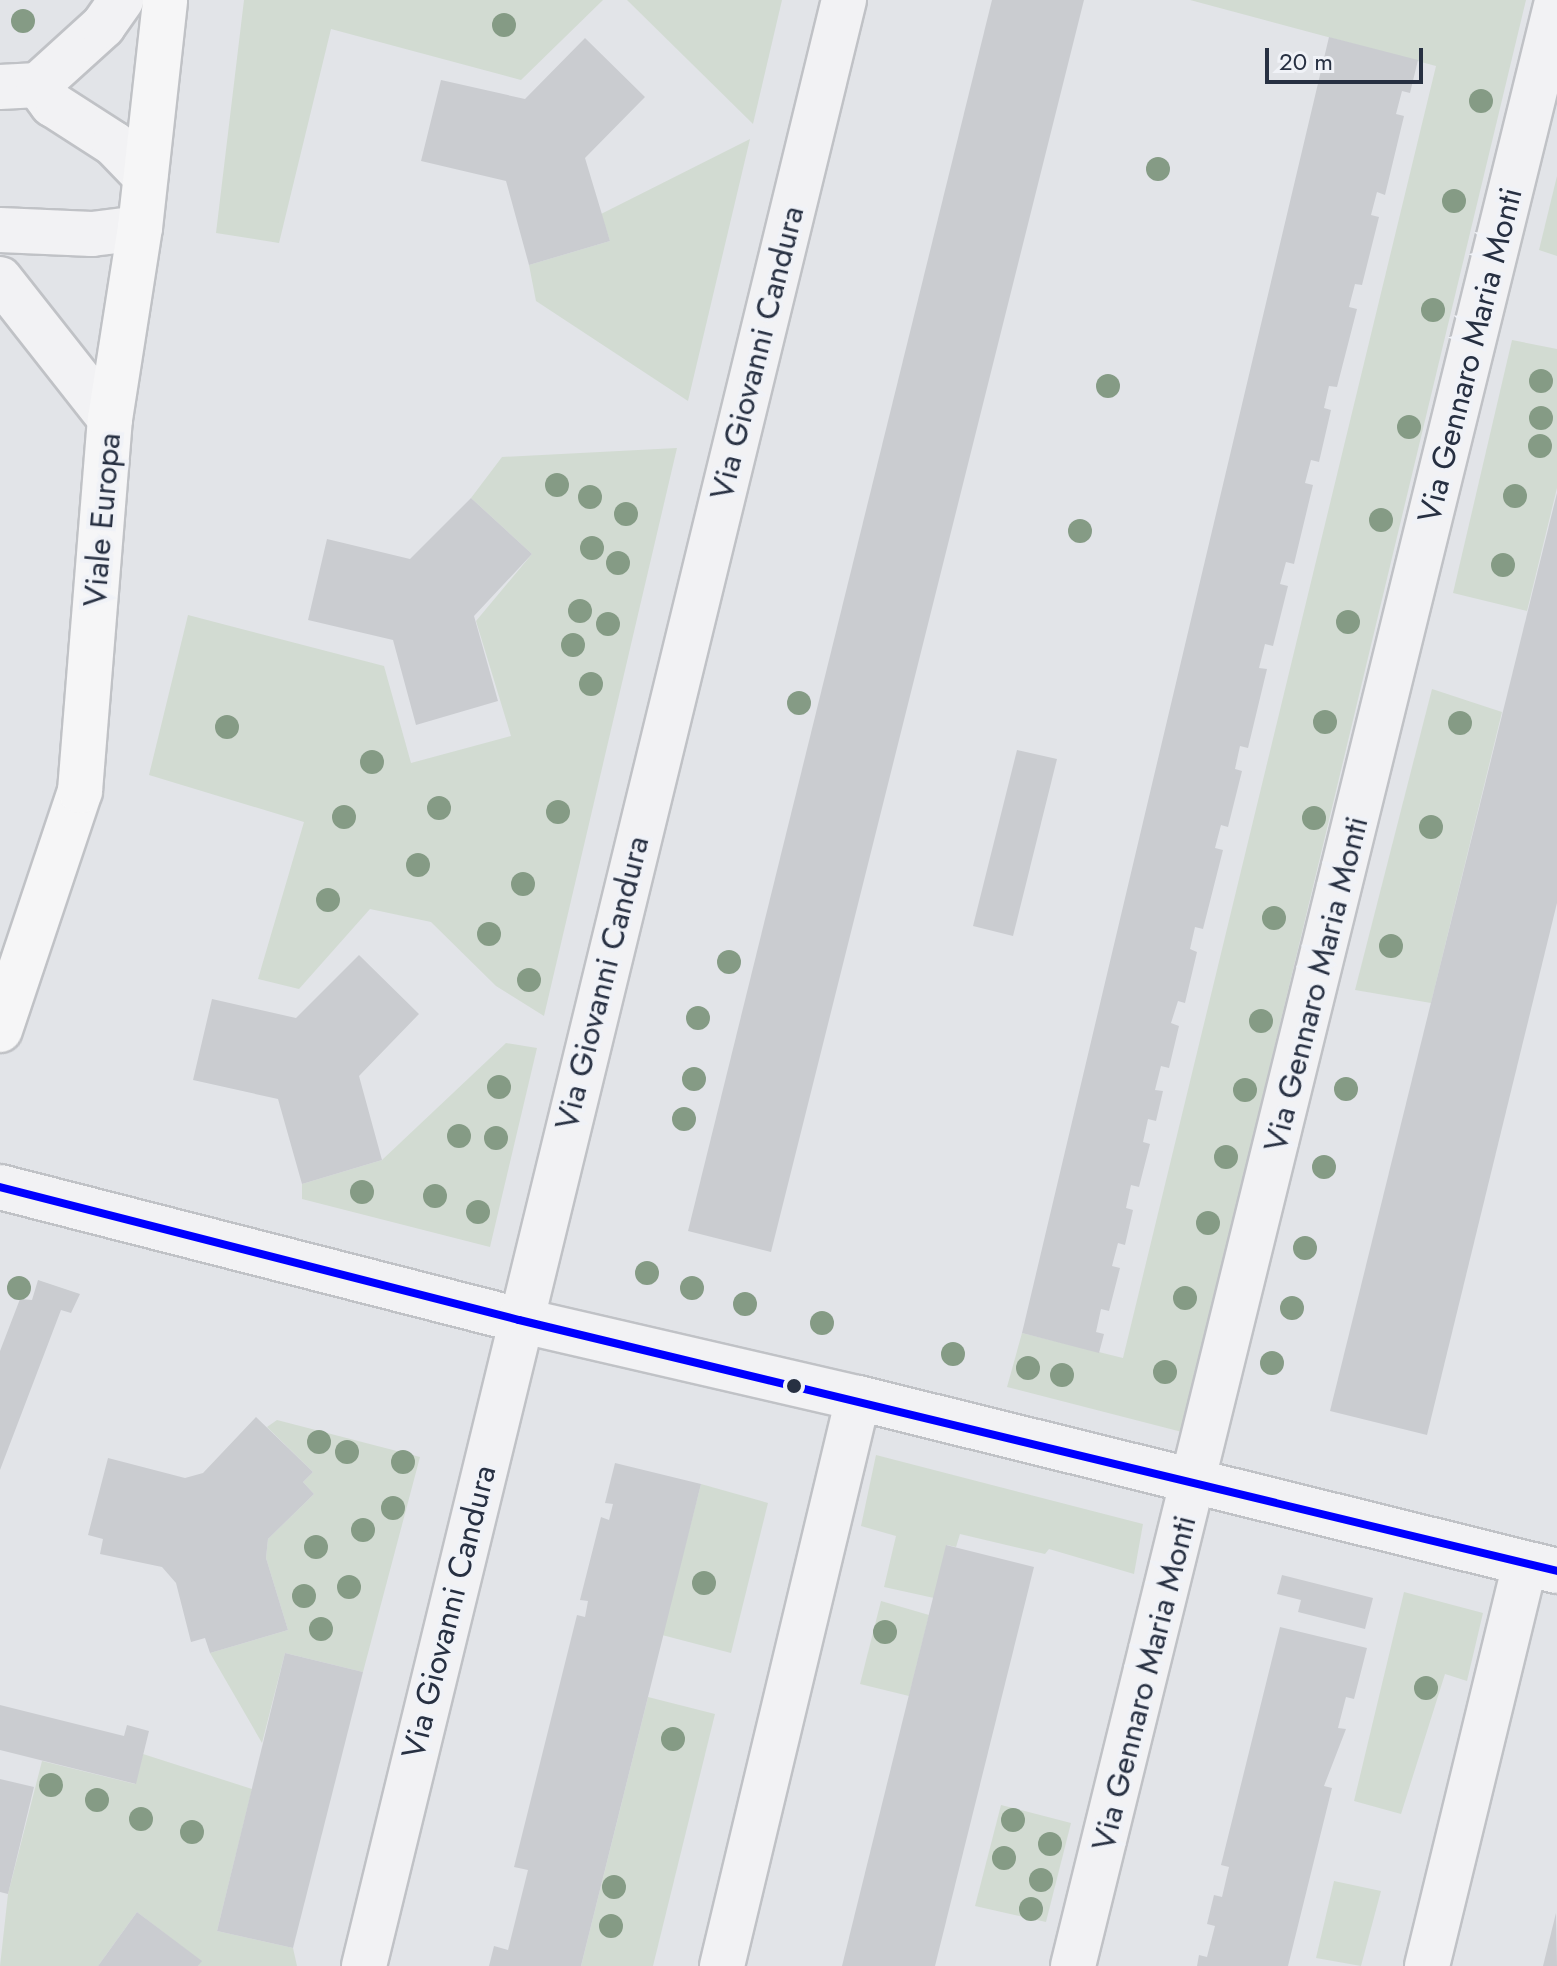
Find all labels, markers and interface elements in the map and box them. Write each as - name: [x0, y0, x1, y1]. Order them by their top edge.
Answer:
- scale bar: [1269, 32, 1427, 82]
- text: 20 m: [1279, 44, 1333, 79]
- street label: Via Gennaro Maria Monti: [1410, 183, 1530, 527]
- street label: Via Giovanni Candura: [702, 202, 812, 504]
- street label: Viale Europa: [75, 432, 129, 608]
- street label: Via Gennaro Maria Monti: [1256, 812, 1376, 1156]
- street label: Via Giovanni Candura: [547, 832, 657, 1134]
- unlabelled marker: [786, 1378, 802, 1394]
- street label: Via Giovanni Candura: [394, 1461, 504, 1763]
- street label: Via Gennaro Maria Monti: [1084, 1511, 1204, 1855]

